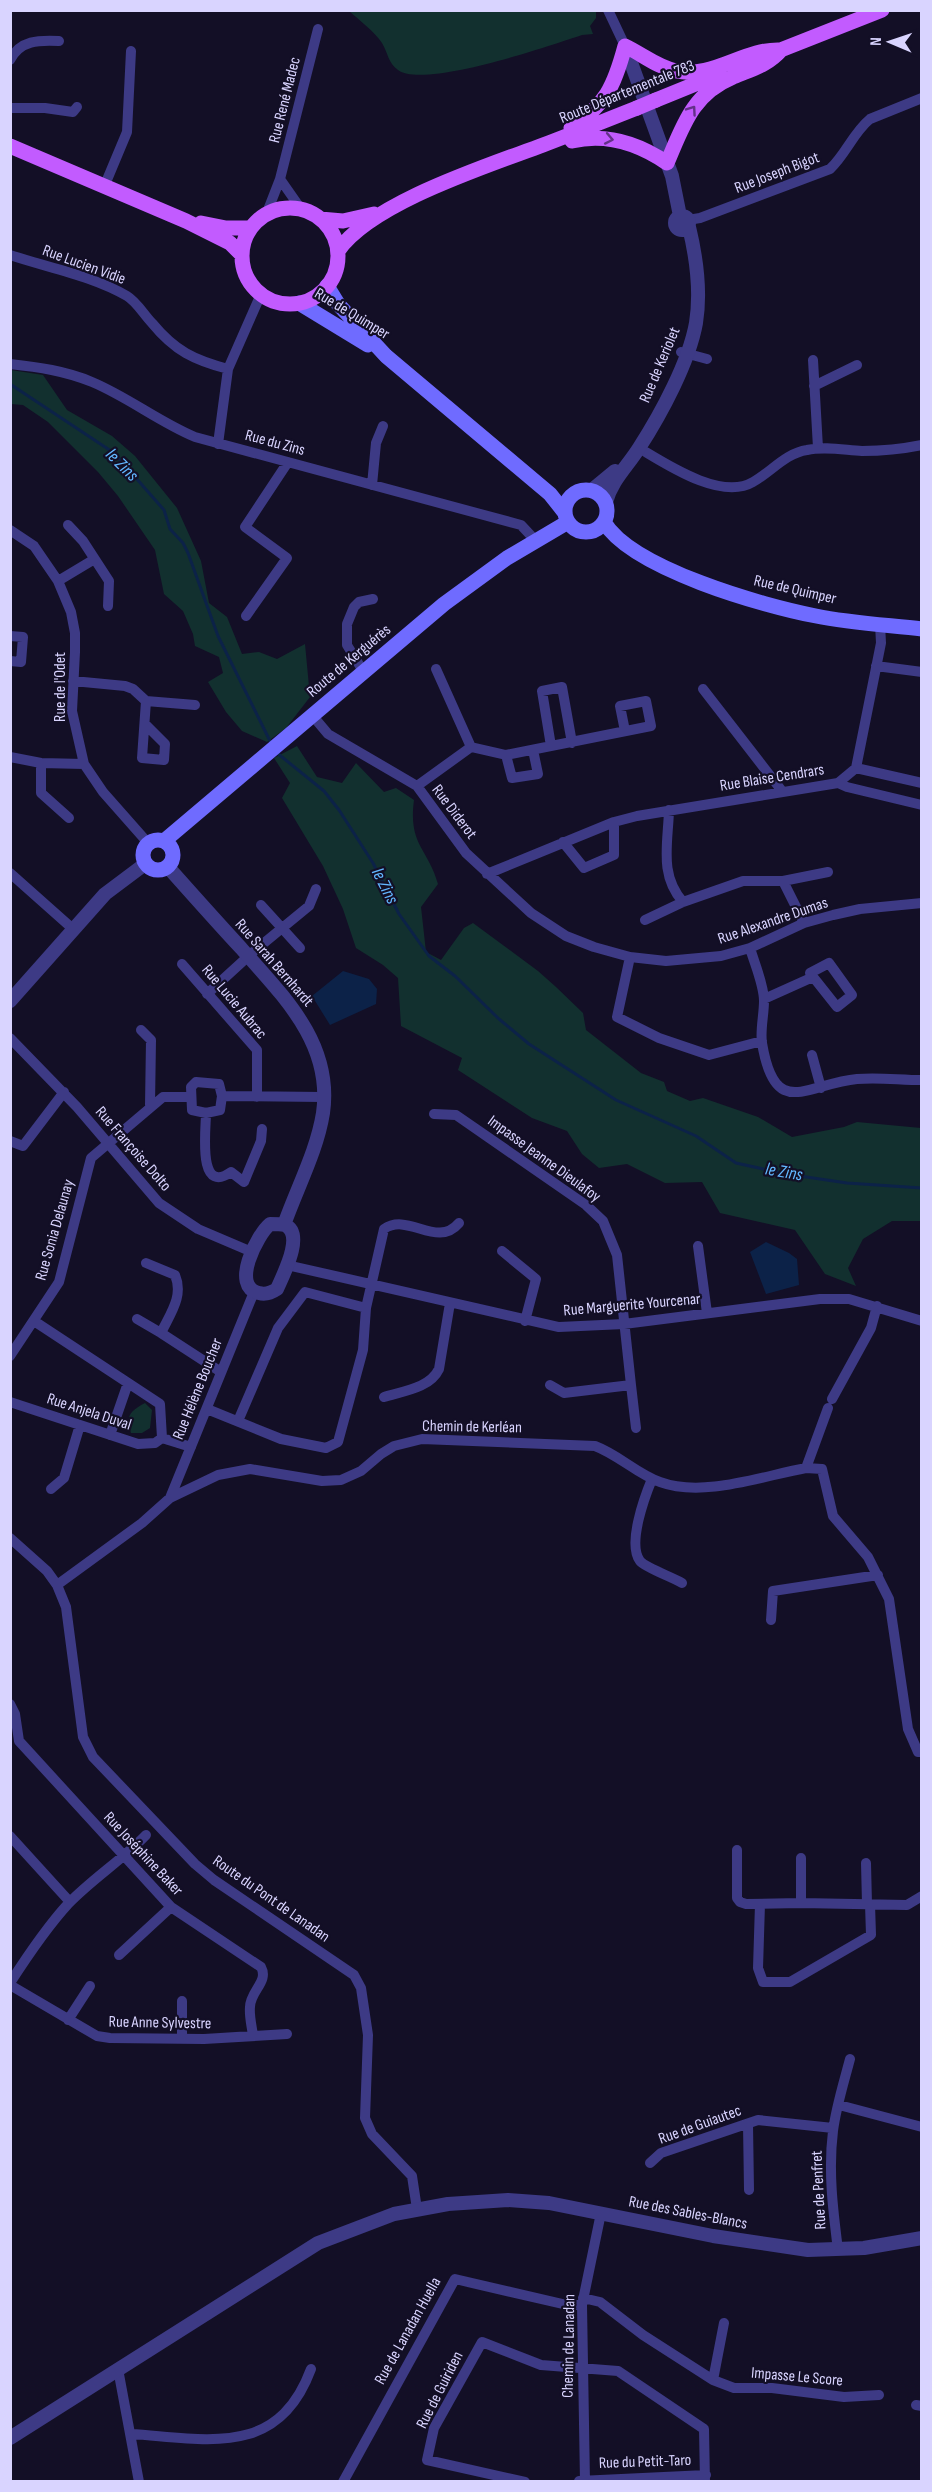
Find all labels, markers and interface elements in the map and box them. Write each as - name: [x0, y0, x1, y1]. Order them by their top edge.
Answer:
- north arrow: [860, 12, 920, 72]
- text: N: [867, 37, 886, 46]
- street label: Rue René Madec: [265, 55, 305, 145]
- street label: Route Départementale 783: [557, 56, 697, 128]
- one-way arrow: [685, 105, 696, 116]
- one-way arrow: [604, 132, 614, 145]
- street label: Rue Joseph Bigot: [732, 148, 822, 198]
- street label: Rue Lucien Vidie: [40, 241, 128, 289]
- street label: Rue de Quimper: [311, 284, 393, 344]
- street label: Rue de Keriolet: [636, 324, 685, 406]
- street label: Rue du Zins: [243, 426, 307, 460]
- water label: le Zins: [101, 444, 143, 486]
- street label: Rue de Quimper: [752, 571, 839, 609]
- street label: Route de Kerguérès: [303, 620, 395, 702]
- street label: Rue de l'Odet: [51, 652, 70, 722]
- street label: Rue Blaise Cendrars: [719, 760, 826, 796]
- street label: Rue Diderot: [427, 781, 481, 843]
- water label: le Zins: [367, 864, 403, 908]
- street label: Rue Alexandre Dumas: [716, 893, 831, 949]
- street label: Rue Sarah Bernhardt: [231, 915, 317, 1011]
- street label: Rue Lucie Aubrac: [197, 961, 271, 1043]
- street label: Rue Françoise Dolto: [91, 1103, 175, 1195]
- street label: Impasse Jeanne Dieulafoy: [484, 1112, 604, 1206]
- water label: le Zins: [764, 1158, 805, 1186]
- street label: Rue Sonia Delaunay: [31, 1177, 79, 1283]
- street label: Rue Marguerite Yourcenar: [563, 1290, 702, 1320]
- street label: Rue Hélène Boucher: [169, 1335, 227, 1442]
- street label: Rue Anjela Duval: [44, 1389, 134, 1435]
- street label: Chemin de Kerléan: [422, 1417, 522, 1437]
- street label: Rue Joséphine Baker: [99, 1808, 187, 1900]
- street label: Route du Pont de Lanadan: [209, 1852, 333, 1946]
- street label: Rue Anne Sylvestre: [108, 2013, 212, 2033]
- street label: Rue de Guiautec: [656, 2101, 744, 2149]
- street label: Rue de Penfret: [807, 2150, 831, 2230]
- street label: Rue des Sables-Blancs: [627, 2192, 749, 2234]
- street label: Rue de Lanadan Huella: [371, 2274, 445, 2388]
- street label: Chemin de Lanadan: [559, 2294, 579, 2398]
- street label: Rue de Guiriden: [412, 2348, 468, 2432]
- street label: Impasse Le Score: [750, 2364, 844, 2390]
- street label: Rue du Petit-Taro: [598, 2451, 692, 2473]

